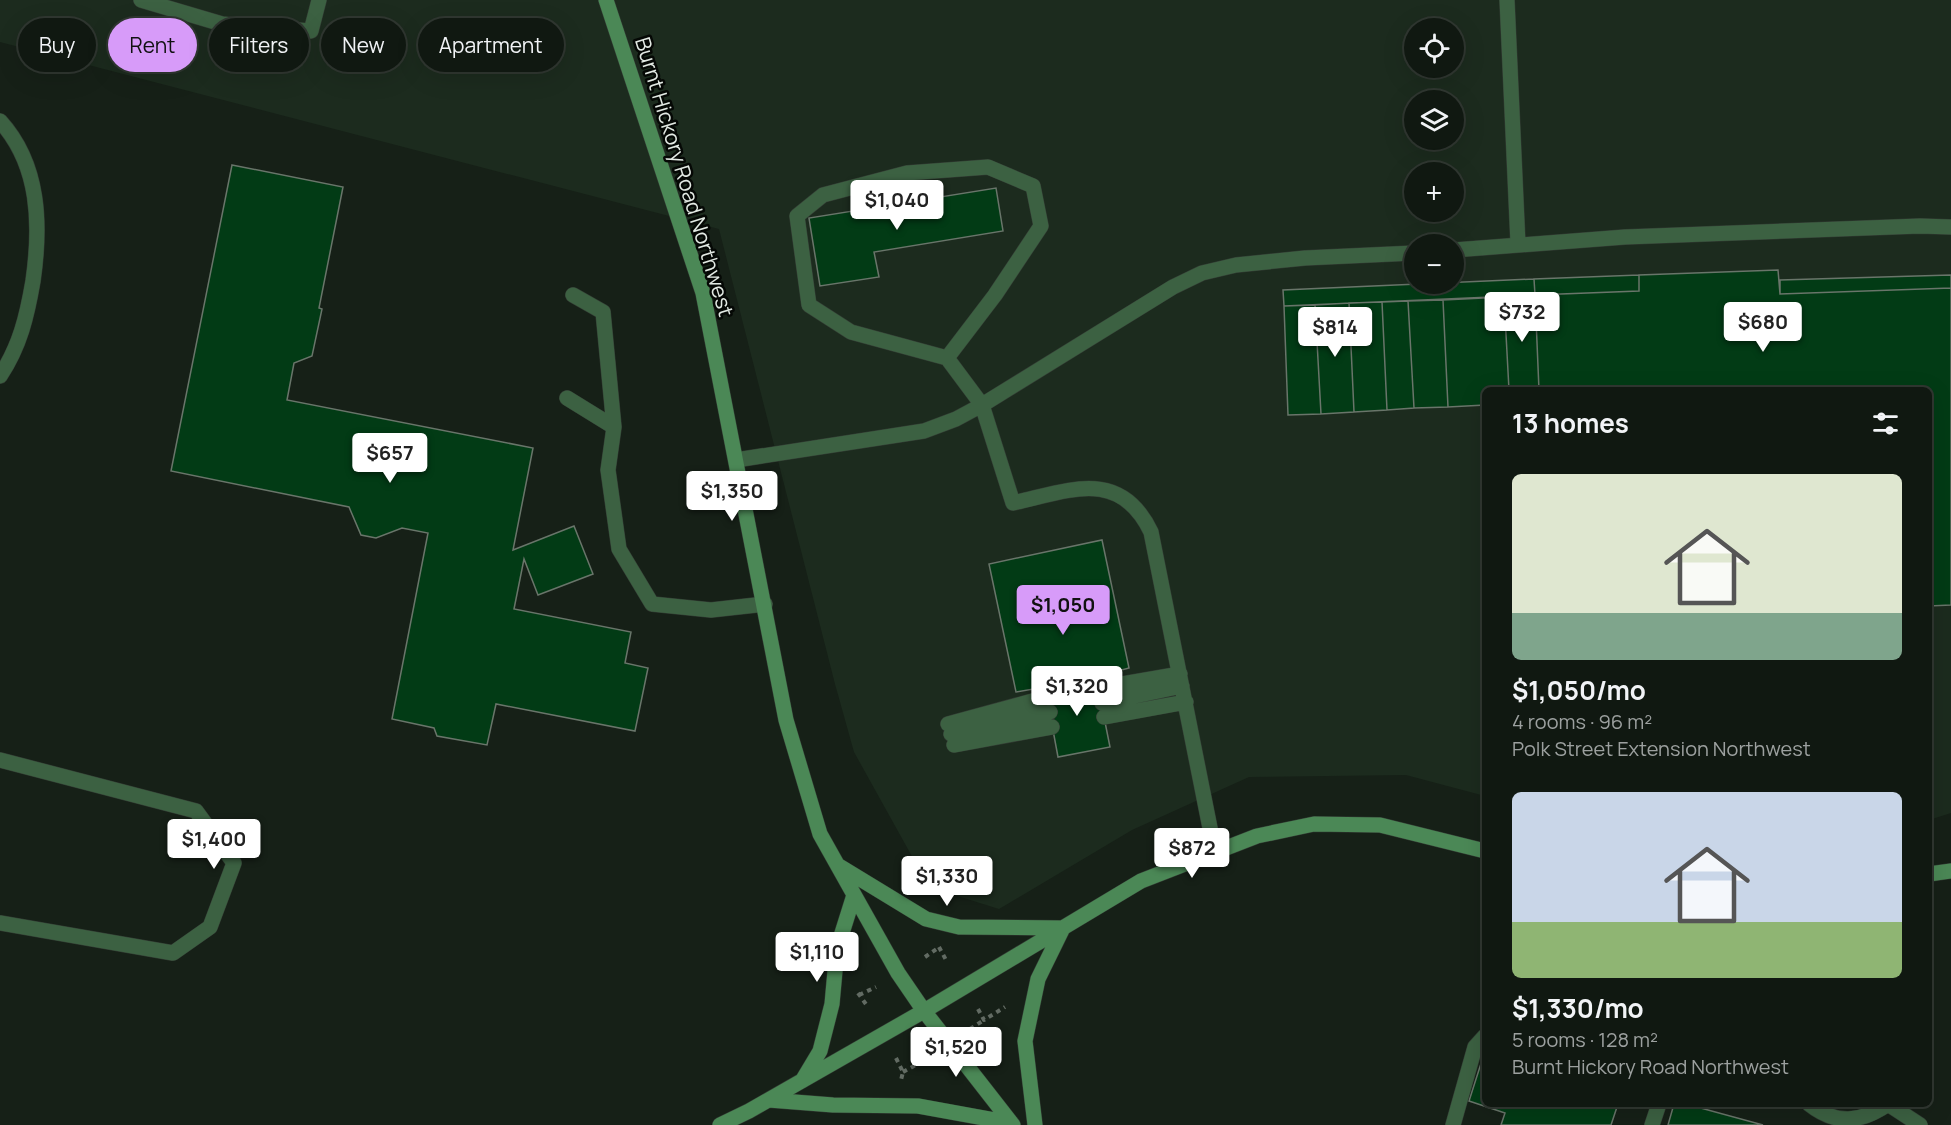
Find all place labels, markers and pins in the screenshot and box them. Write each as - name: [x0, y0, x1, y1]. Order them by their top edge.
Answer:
- pin: $1,040: [848, 180, 946, 231]
- pin: $732: [1486, 292, 1558, 343]
- pin: $680: [1727, 302, 1799, 353]
- pin: $814: [1299, 307, 1371, 358]
- pin: $657: [354, 433, 426, 484]
- pin: $1,350: [683, 471, 781, 522]
- pin: $1,050: [1014, 585, 1112, 636]
- pin: $1,320: [1028, 666, 1126, 717]
- pin: $1,400: [165, 819, 263, 870]
- pin: $872: [1156, 828, 1228, 879]
- pin: $1,330: [898, 856, 996, 907]
- pin: $1,110: [768, 932, 866, 983]
- pin: $1,520: [907, 1027, 1005, 1078]

